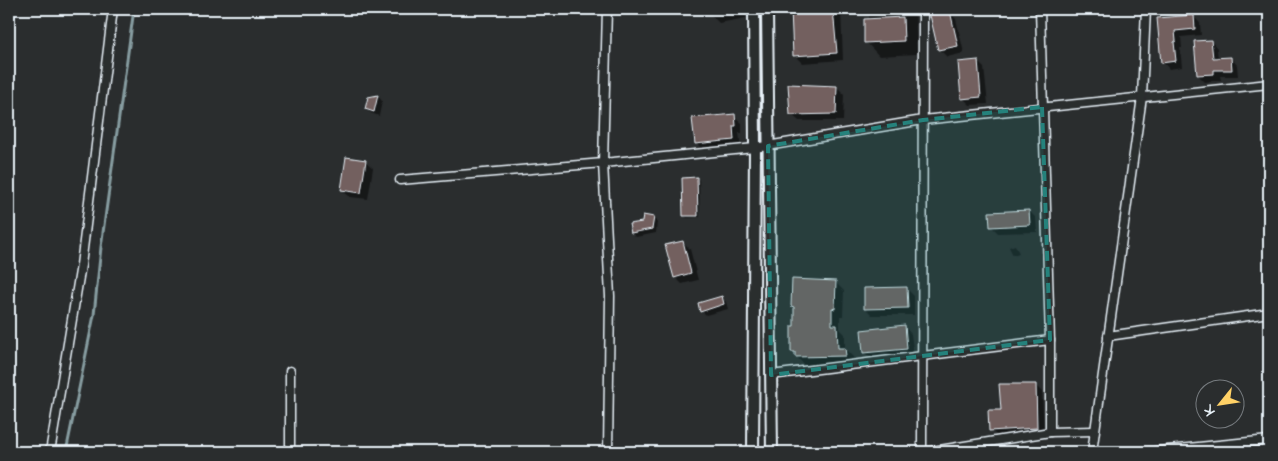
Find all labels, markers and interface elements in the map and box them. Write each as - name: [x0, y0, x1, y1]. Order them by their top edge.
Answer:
- north arrow: [1196, 378, 1246, 428]
- text: K: [1199, 400, 1220, 419]

